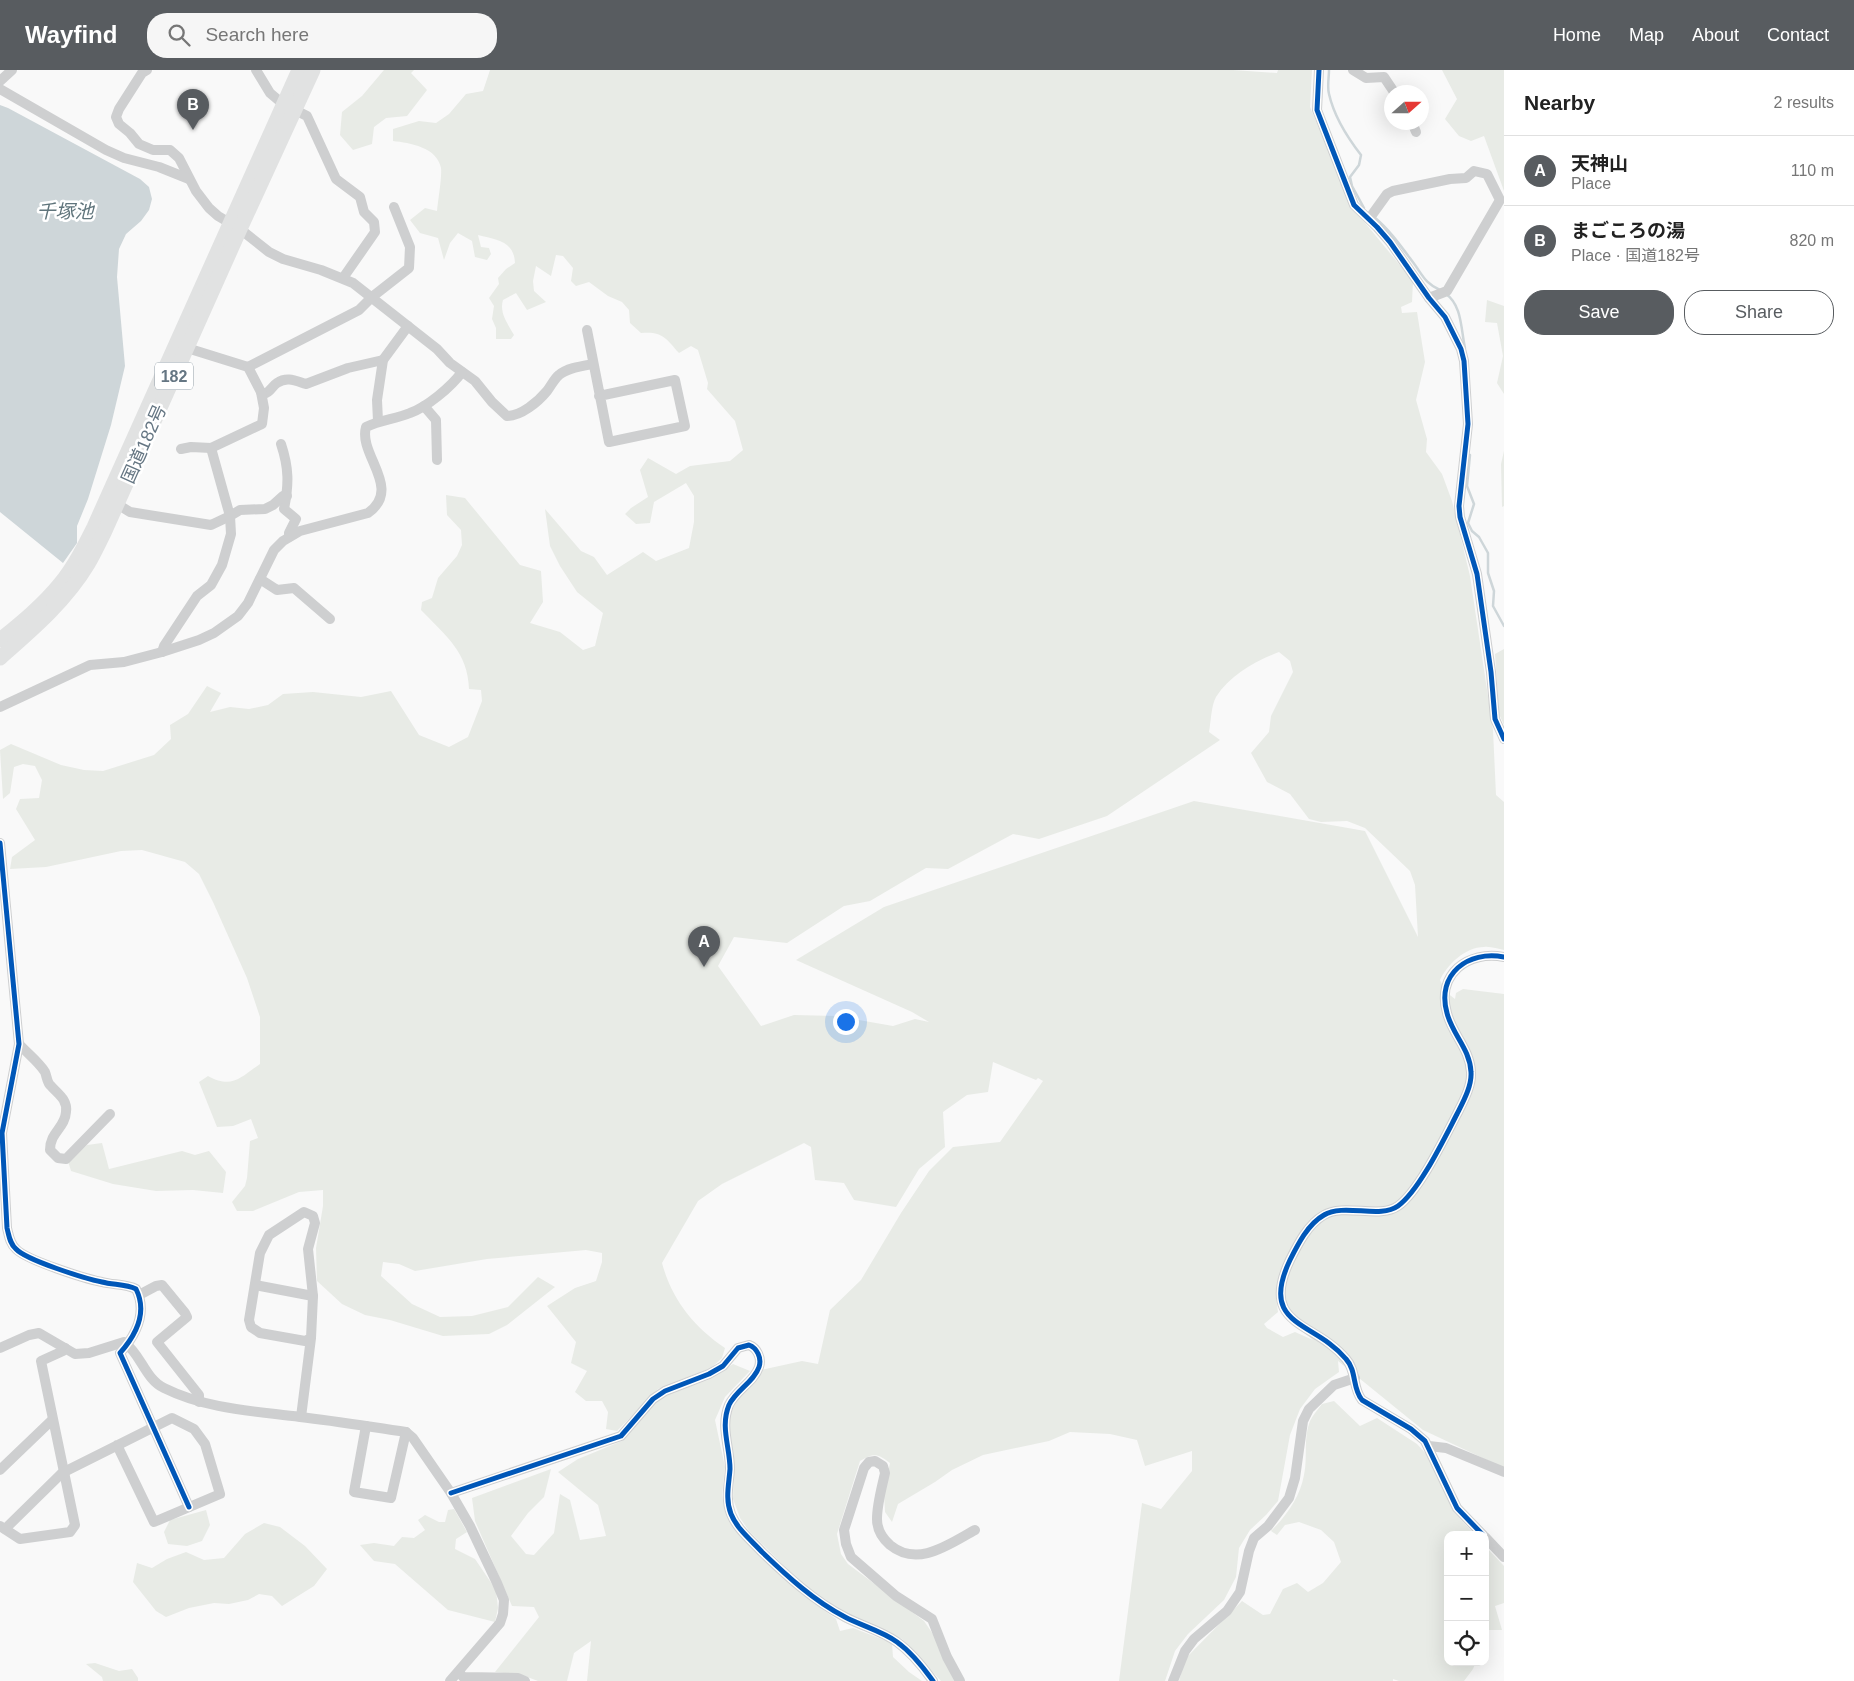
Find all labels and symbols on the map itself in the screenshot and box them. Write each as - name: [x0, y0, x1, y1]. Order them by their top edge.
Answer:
- north arrow: [1384, 85, 1429, 130]
- pin: B: [177, 89, 209, 130]
- water label: 千塚池: [36, 201, 95, 222]
- road number: 182: [155, 362, 193, 390]
- street label: 国道182号: [118, 402, 170, 486]
- pin: A: [688, 926, 720, 967]
- your location: [833, 1009, 859, 1035]

